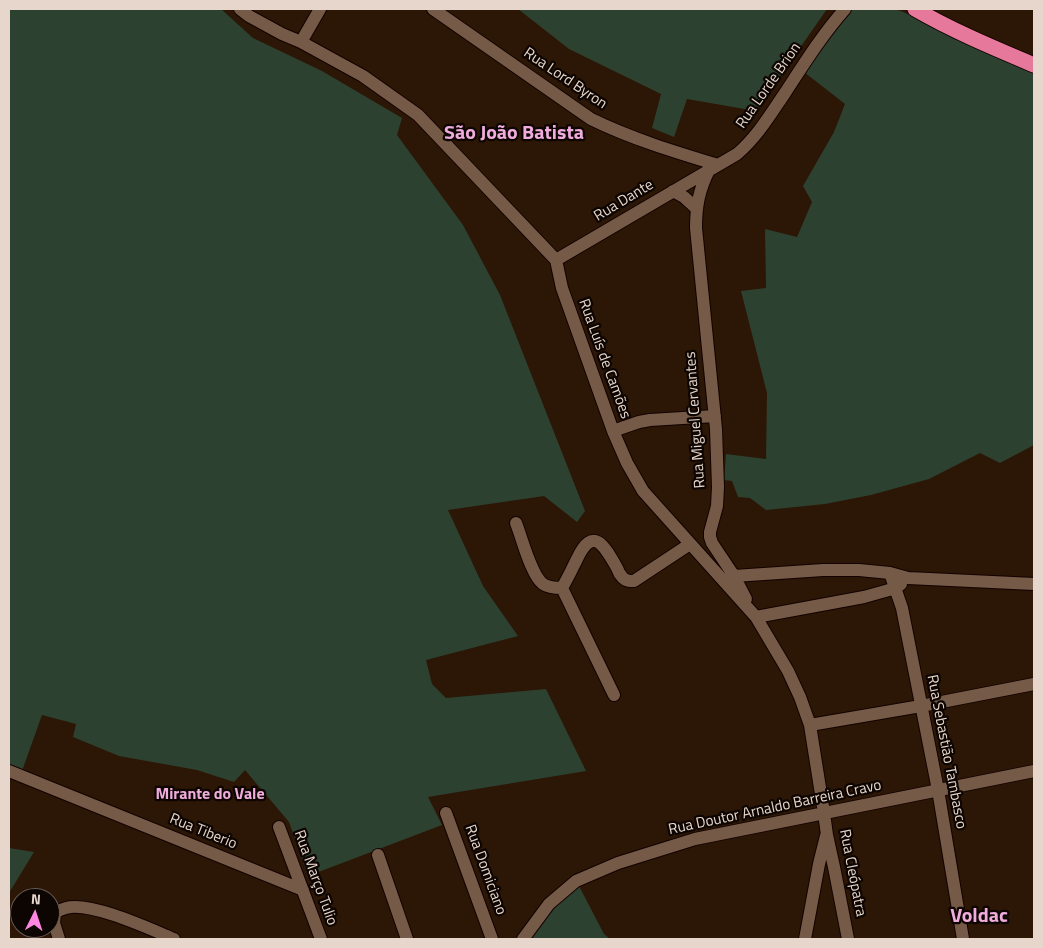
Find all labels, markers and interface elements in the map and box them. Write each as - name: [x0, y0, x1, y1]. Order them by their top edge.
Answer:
- street label: Rua Lorde Brion: [733, 40, 805, 132]
- street label: Rua Lord Byron: [520, 45, 610, 113]
- district label: São João Batista: [444, 122, 584, 146]
- street label: Rua Dante: [591, 176, 657, 226]
- street label: Rua Luís de Camões: [574, 297, 634, 421]
- street label: Rua Miguel Cervantes: [682, 351, 710, 489]
- street label: Rua Sebastião Tambasco: [922, 673, 970, 831]
- street label: Rua Doutor Arnaldo Barreira Cravo: [667, 777, 883, 839]
- district label: Mirante do Vale: [155, 785, 265, 805]
- street label: Rua Tiberio: [167, 810, 239, 854]
- street label: Rua Domiciano: [460, 822, 510, 918]
- street label: Rua Março Tulio: [289, 828, 341, 928]
- street label: Rua Cleópatra: [835, 828, 869, 918]
- north arrow: [10, 888, 60, 938]
- text: N: [30, 888, 42, 909]
- district label: Voldac: [950, 905, 1008, 929]

